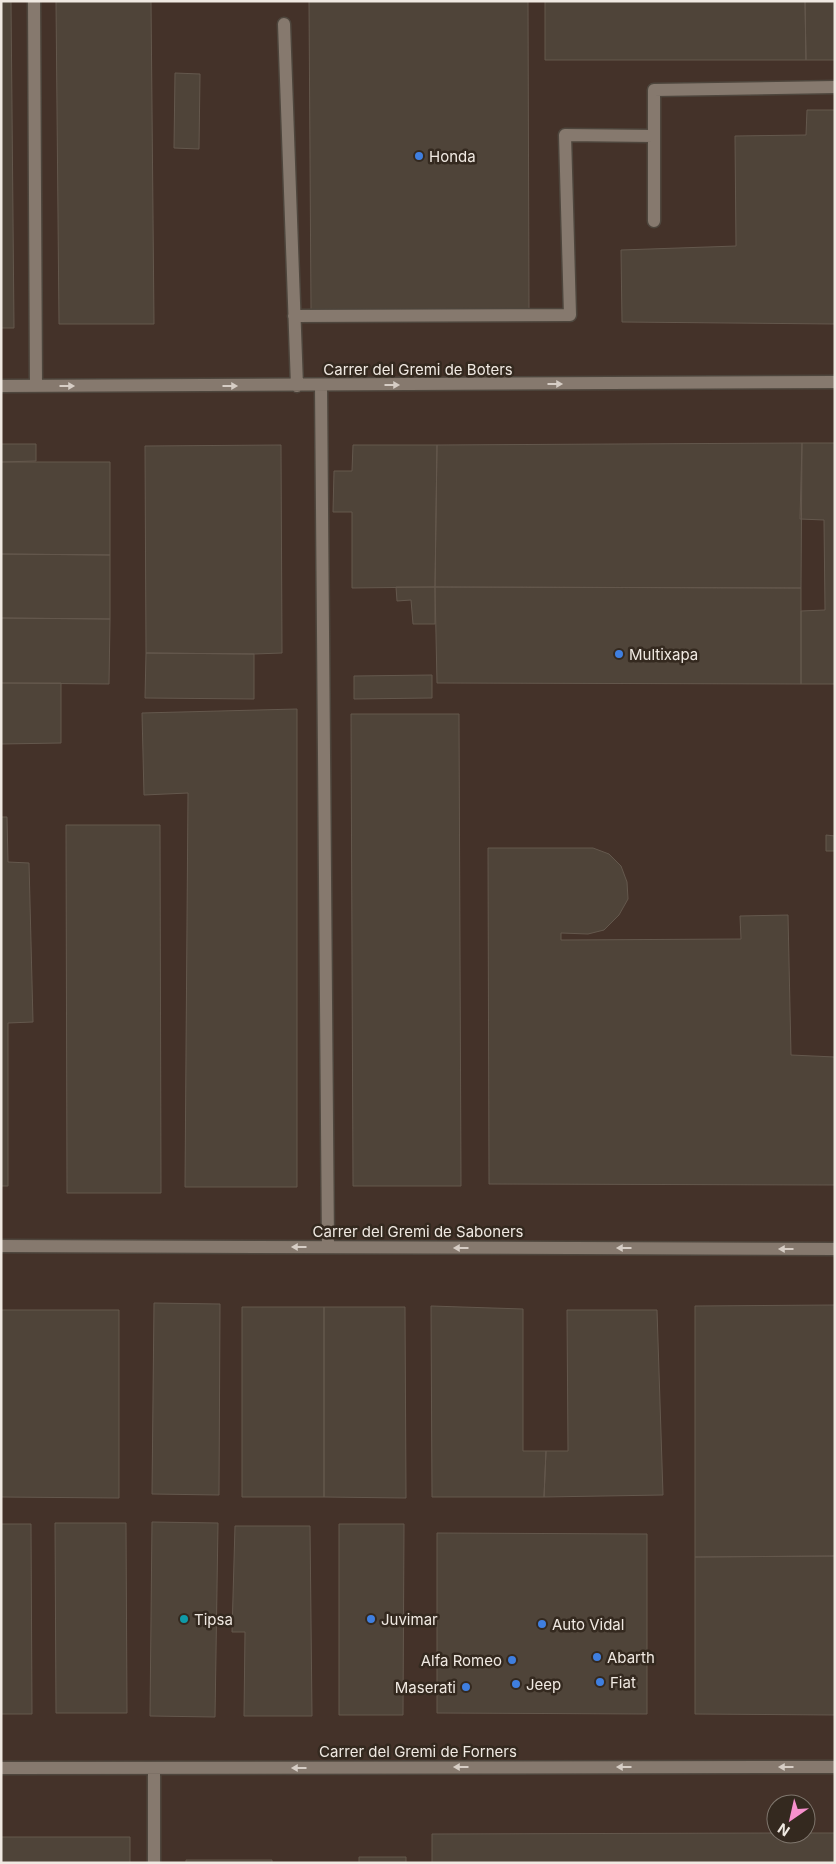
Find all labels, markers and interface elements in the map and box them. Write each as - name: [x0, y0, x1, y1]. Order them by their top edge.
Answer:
- place label: Honda: [429, 147, 476, 166]
- marker: Honda: [413, 150, 425, 162]
- street label: Carrer del Gremi de Boters: [323, 360, 513, 379]
- one-way arrow: [547, 380, 563, 388]
- one-way arrow: [385, 381, 401, 389]
- one-way arrow: [60, 382, 76, 390]
- one-way arrow: [222, 382, 238, 390]
- place label: Multixapa: [629, 645, 698, 664]
- marker: Multixapa: [613, 648, 625, 660]
- street label: Carrer del Gremi de Saboners: [313, 1222, 524, 1241]
- one-way arrow: [290, 1243, 306, 1251]
- one-way arrow: [453, 1244, 469, 1252]
- one-way arrow: [615, 1244, 631, 1252]
- one-way arrow: [778, 1245, 794, 1253]
- place label: Tipsa: [194, 1610, 233, 1629]
- place label: Juvimar: [381, 1610, 438, 1629]
- marker: Tipsa: [178, 1613, 190, 1625]
- marker: Juvimar: [365, 1613, 377, 1625]
- place label: Auto Vidal: [552, 1615, 624, 1634]
- marker: Auto Vidal: [536, 1618, 548, 1630]
- place label: Abarth: [607, 1648, 655, 1667]
- place label: Alfa Romeo: [421, 1651, 502, 1670]
- marker: Abarth: [591, 1651, 603, 1663]
- marker: Alfa Romeo: [506, 1654, 518, 1666]
- place label: Fiat: [610, 1673, 636, 1692]
- place label: Jeep: [526, 1675, 561, 1694]
- marker: Fiat: [594, 1676, 606, 1688]
- place label: Maserati: [395, 1678, 456, 1697]
- marker: Jeep: [510, 1678, 522, 1690]
- marker: Maserati: [460, 1681, 472, 1693]
- street label: Carrer del Gremi de Forners: [319, 1742, 517, 1761]
- one-way arrow: [615, 1763, 631, 1771]
- one-way arrow: [778, 1763, 794, 1771]
- one-way arrow: [290, 1764, 306, 1772]
- one-way arrow: [453, 1764, 469, 1772]
- north arrow: [766, 1794, 816, 1844]
- text: N: [774, 1820, 793, 1840]

